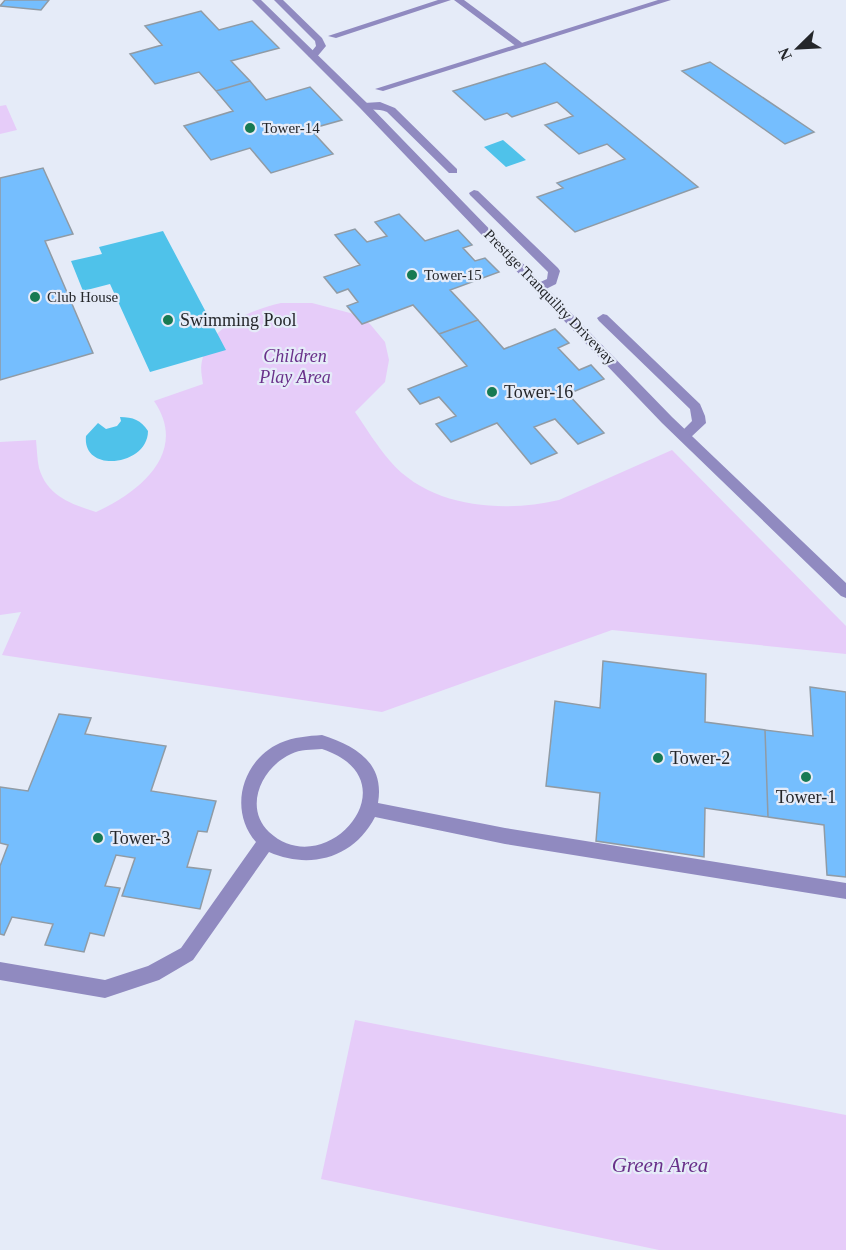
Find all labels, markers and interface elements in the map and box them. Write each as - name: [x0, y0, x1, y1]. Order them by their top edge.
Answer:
- north arrow: [768, 18, 828, 78]
- text: N: [774, 45, 795, 63]
- place label: Tower-14: [262, 120, 320, 136]
- marker: Tower-14: [243, 121, 257, 135]
- street label: Prestige Tranquility Driveway: [481, 226, 619, 368]
- place label: Tower-15: [424, 267, 482, 283]
- marker: Tower-15: [405, 268, 419, 282]
- place label: Club House: [47, 289, 119, 305]
- marker: Club House: [28, 290, 42, 304]
- place label: Swimming Pool: [180, 310, 297, 330]
- marker: Swimming Pool: [161, 313, 175, 327]
- park label: Children Play Area: [258, 346, 331, 387]
- place label: Tower-16: [504, 382, 573, 402]
- marker: Tower-16: [485, 385, 499, 399]
- place label: Tower-2: [670, 748, 730, 768]
- marker: Tower-2: [651, 751, 665, 765]
- marker: Tower-1: [799, 770, 813, 784]
- place label: Tower-1: [776, 787, 836, 807]
- place label: Tower-3: [110, 828, 170, 848]
- marker: Tower-3: [91, 831, 105, 845]
- park label: Green Area: [612, 1153, 708, 1177]

